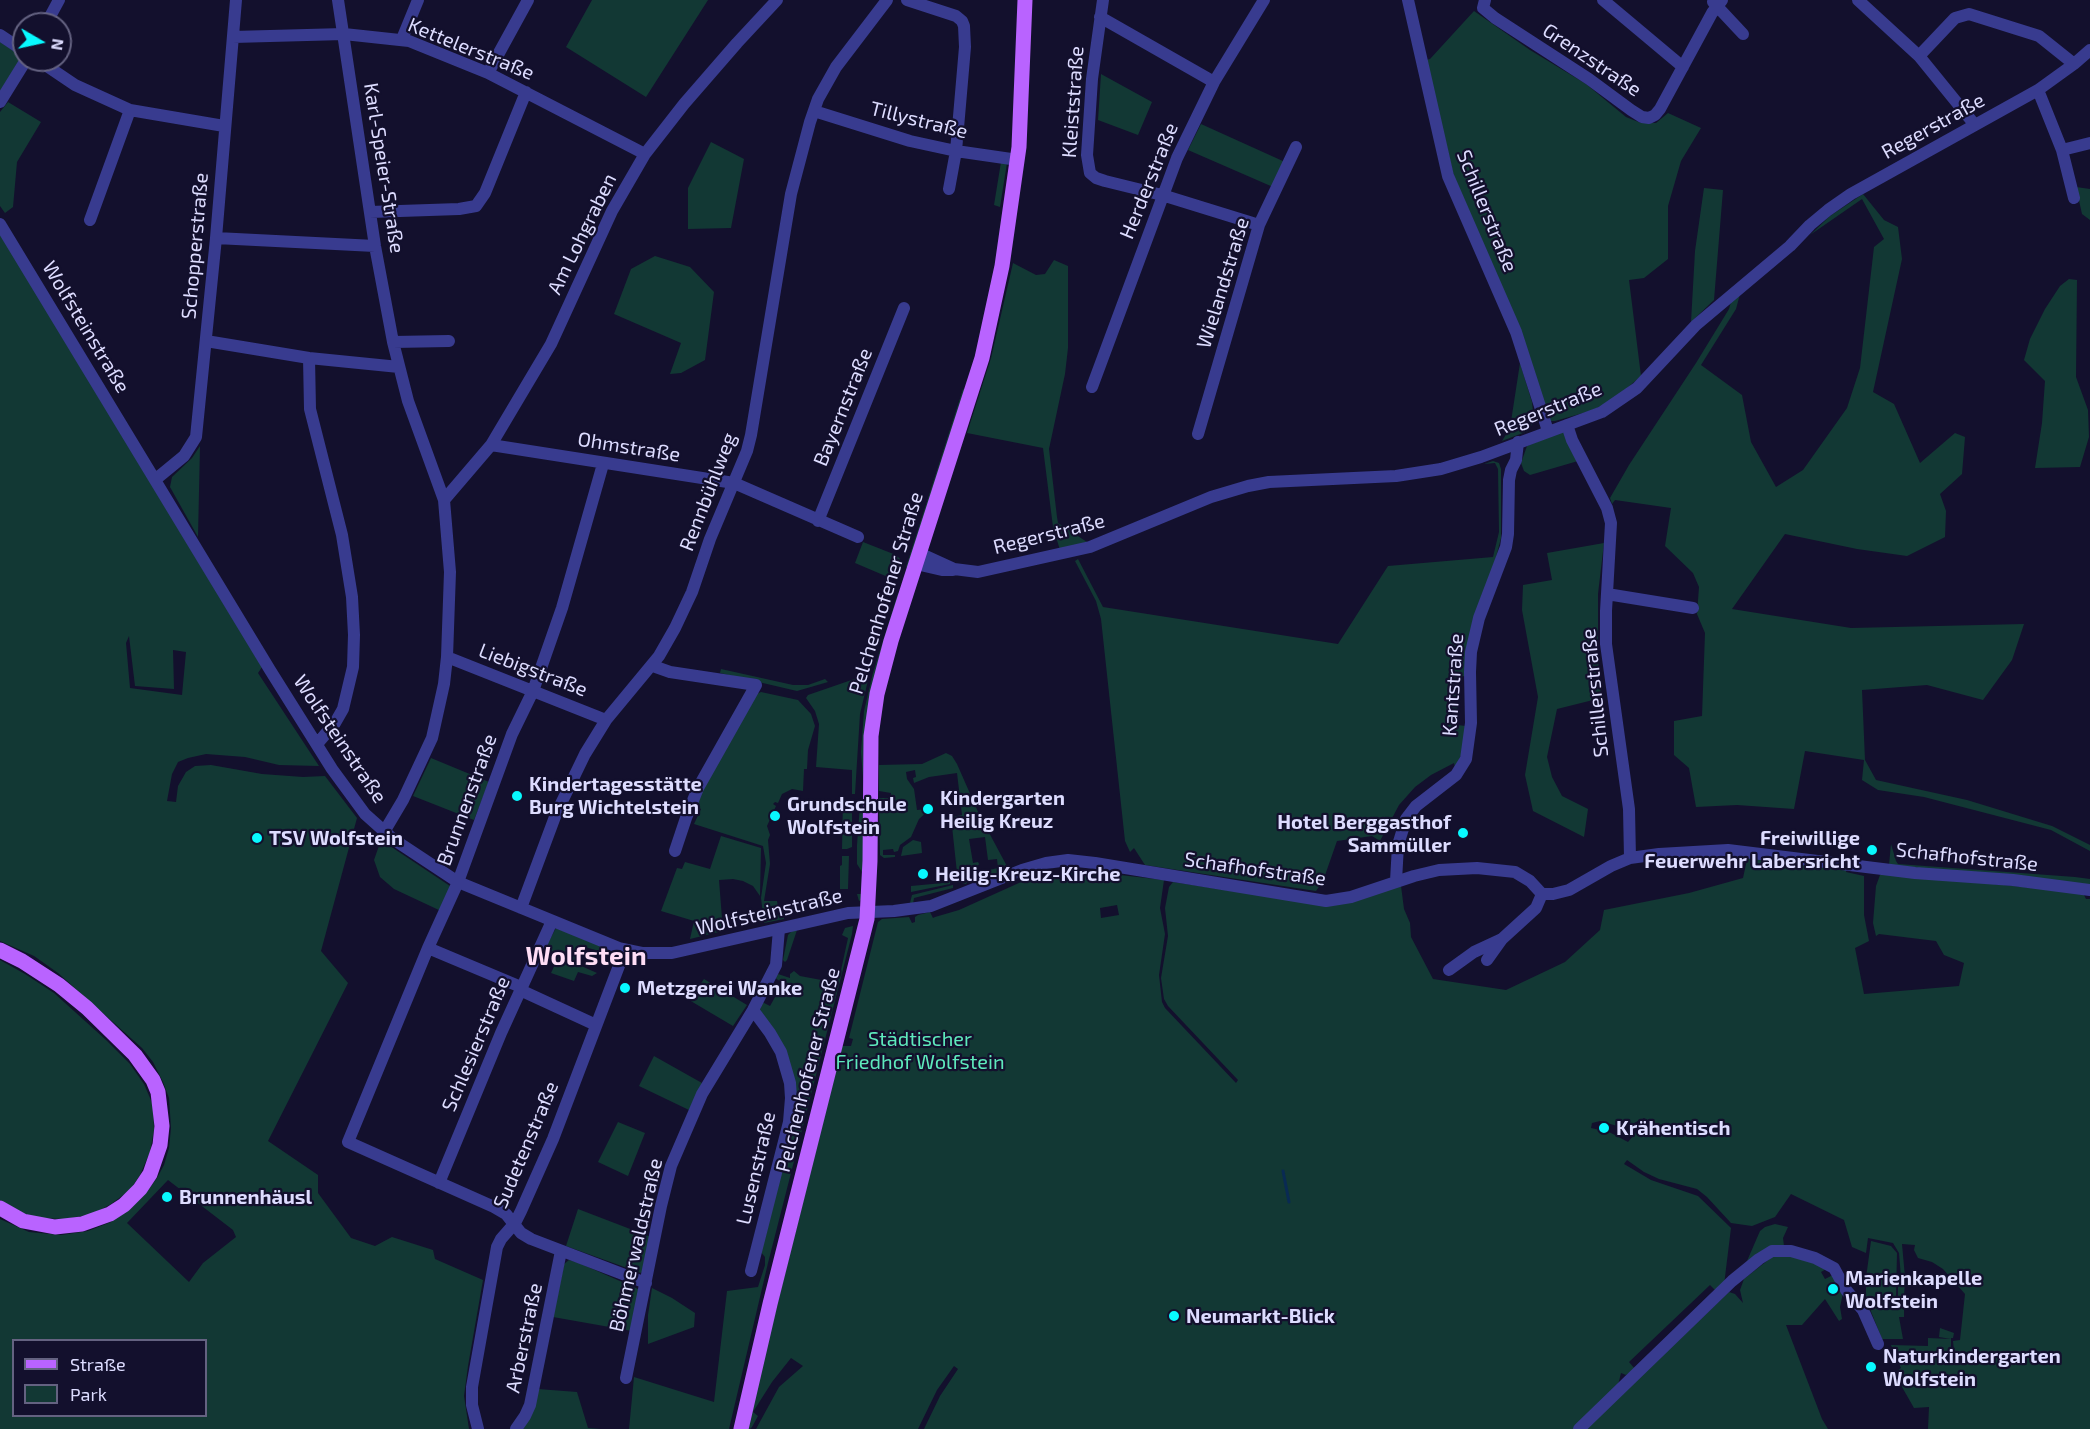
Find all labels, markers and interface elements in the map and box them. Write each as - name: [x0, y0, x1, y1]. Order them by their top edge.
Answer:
- north arrow: [12, 12, 72, 72]
- street label: Kettelerstraße: [404, 13, 538, 85]
- street label: Grenzstraße: [1538, 18, 1646, 102]
- text: N: [48, 37, 69, 52]
- street label: Kleiststraße: [1057, 45, 1089, 159]
- street label: Karl-Speier-Straße: [359, 81, 409, 255]
- street label: Regerstraße: [1877, 88, 1989, 164]
- street label: Tillystraße: [868, 96, 970, 144]
- street label: Herderstraße: [1115, 119, 1183, 243]
- street label: Schillerstraße: [1452, 147, 1522, 275]
- street label: Am Lohgraben: [542, 170, 622, 298]
- street label: Schopperstraße: [177, 172, 213, 320]
- street label: Wielandstraße: [1192, 215, 1254, 351]
- street label: Wolfsteinstraße: [37, 257, 135, 397]
- street label: Bayernstraße: [808, 344, 878, 470]
- street label: Regerstraße: [1491, 377, 1605, 441]
- street label: Ohmstraße: [576, 427, 682, 467]
- street label: Rennbühlweg: [674, 430, 742, 554]
- street label: Pelchenhofener Straße: [844, 489, 928, 697]
- street label: Regerstraße: [991, 509, 1107, 559]
- street label: Schillerstraße: [1576, 627, 1614, 759]
- street label: Kantstraße: [1437, 633, 1469, 737]
- street label: Liebigstraße: [475, 638, 591, 702]
- street label: Wolfsteinstraße: [288, 670, 392, 808]
- street label: Brunnenstraße: [432, 731, 502, 869]
- place label: Kindertagesstätte Burg Wichtelstein: [529, 772, 702, 819]
- place label: Kindergarten Heilig Kreuz: [940, 786, 1065, 833]
- marker: Kindertagesstätte Burg Wichtelstein: [510, 789, 524, 803]
- place label: Grundschule Wolfstein: [787, 792, 907, 839]
- marker: Kindergarten Heilig Kreuz: [921, 802, 935, 816]
- marker: Grundschule Wolfstein: [768, 809, 782, 823]
- place label: Hotel Berggasthof Sammüller: [1277, 810, 1451, 857]
- place label: TSV Wolfstein: [269, 826, 403, 850]
- marker: Hotel Berggasthof Sammüller: [1456, 826, 1470, 840]
- place label: Freiwillige Feuerwehr Labersricht: [1644, 826, 1860, 873]
- marker: TSV Wolfstein: [250, 831, 264, 845]
- street label: Schafhofstraße: [1895, 838, 2039, 876]
- marker: Freiwillige Feuerwehr Labersricht: [1865, 843, 1879, 857]
- street label: Schafhofstraße: [1183, 847, 1327, 891]
- place label: Heilig-Kreuz-Kirche: [935, 862, 1120, 886]
- marker: Heilig-Kreuz-Kirche: [916, 867, 930, 881]
- street label: Wolfsteinstraße: [693, 883, 845, 941]
- district label: Wolfstein: [525, 940, 647, 972]
- street label: Pelchenhofener Straße: [771, 965, 845, 1175]
- street label: Schlesierstraße: [437, 973, 515, 1115]
- place label: Metzgerei Wanke: [637, 976, 802, 1000]
- marker: Metzgerei Wanke: [618, 981, 632, 995]
- park label: Städtischer Friedhof Wolfstein: [835, 1027, 1005, 1074]
- street label: Sudetenstraße: [488, 1078, 564, 1212]
- street label: Lusenstraße: [731, 1109, 781, 1227]
- place label: Krähentisch: [1616, 1116, 1730, 1140]
- marker: Krähentisch: [1597, 1121, 1611, 1135]
- street label: Böhmerwaldstraße: [604, 1156, 668, 1334]
- place label: Brunnenhäusl: [179, 1185, 312, 1209]
- marker: Brunnenhäusl: [160, 1190, 174, 1204]
- place label: Marienkapelle Wolfstein: [1845, 1266, 1982, 1313]
- street label: Arberstraße: [501, 1281, 547, 1395]
- marker: Marienkapelle Wolfstein: [1826, 1282, 1840, 1296]
- place label: Neumarkt-Blick: [1186, 1304, 1335, 1328]
- marker: Neumarkt-Blick: [1167, 1309, 1181, 1323]
- legend: [12, 1339, 207, 1417]
- place label: Naturkindergarten Wolfstein: [1883, 1344, 2061, 1391]
- text: Straße: [70, 1353, 126, 1375]
- marker: Naturkindergarten Wolfstein: [1864, 1360, 1878, 1374]
- text: Park: [70, 1383, 107, 1405]

